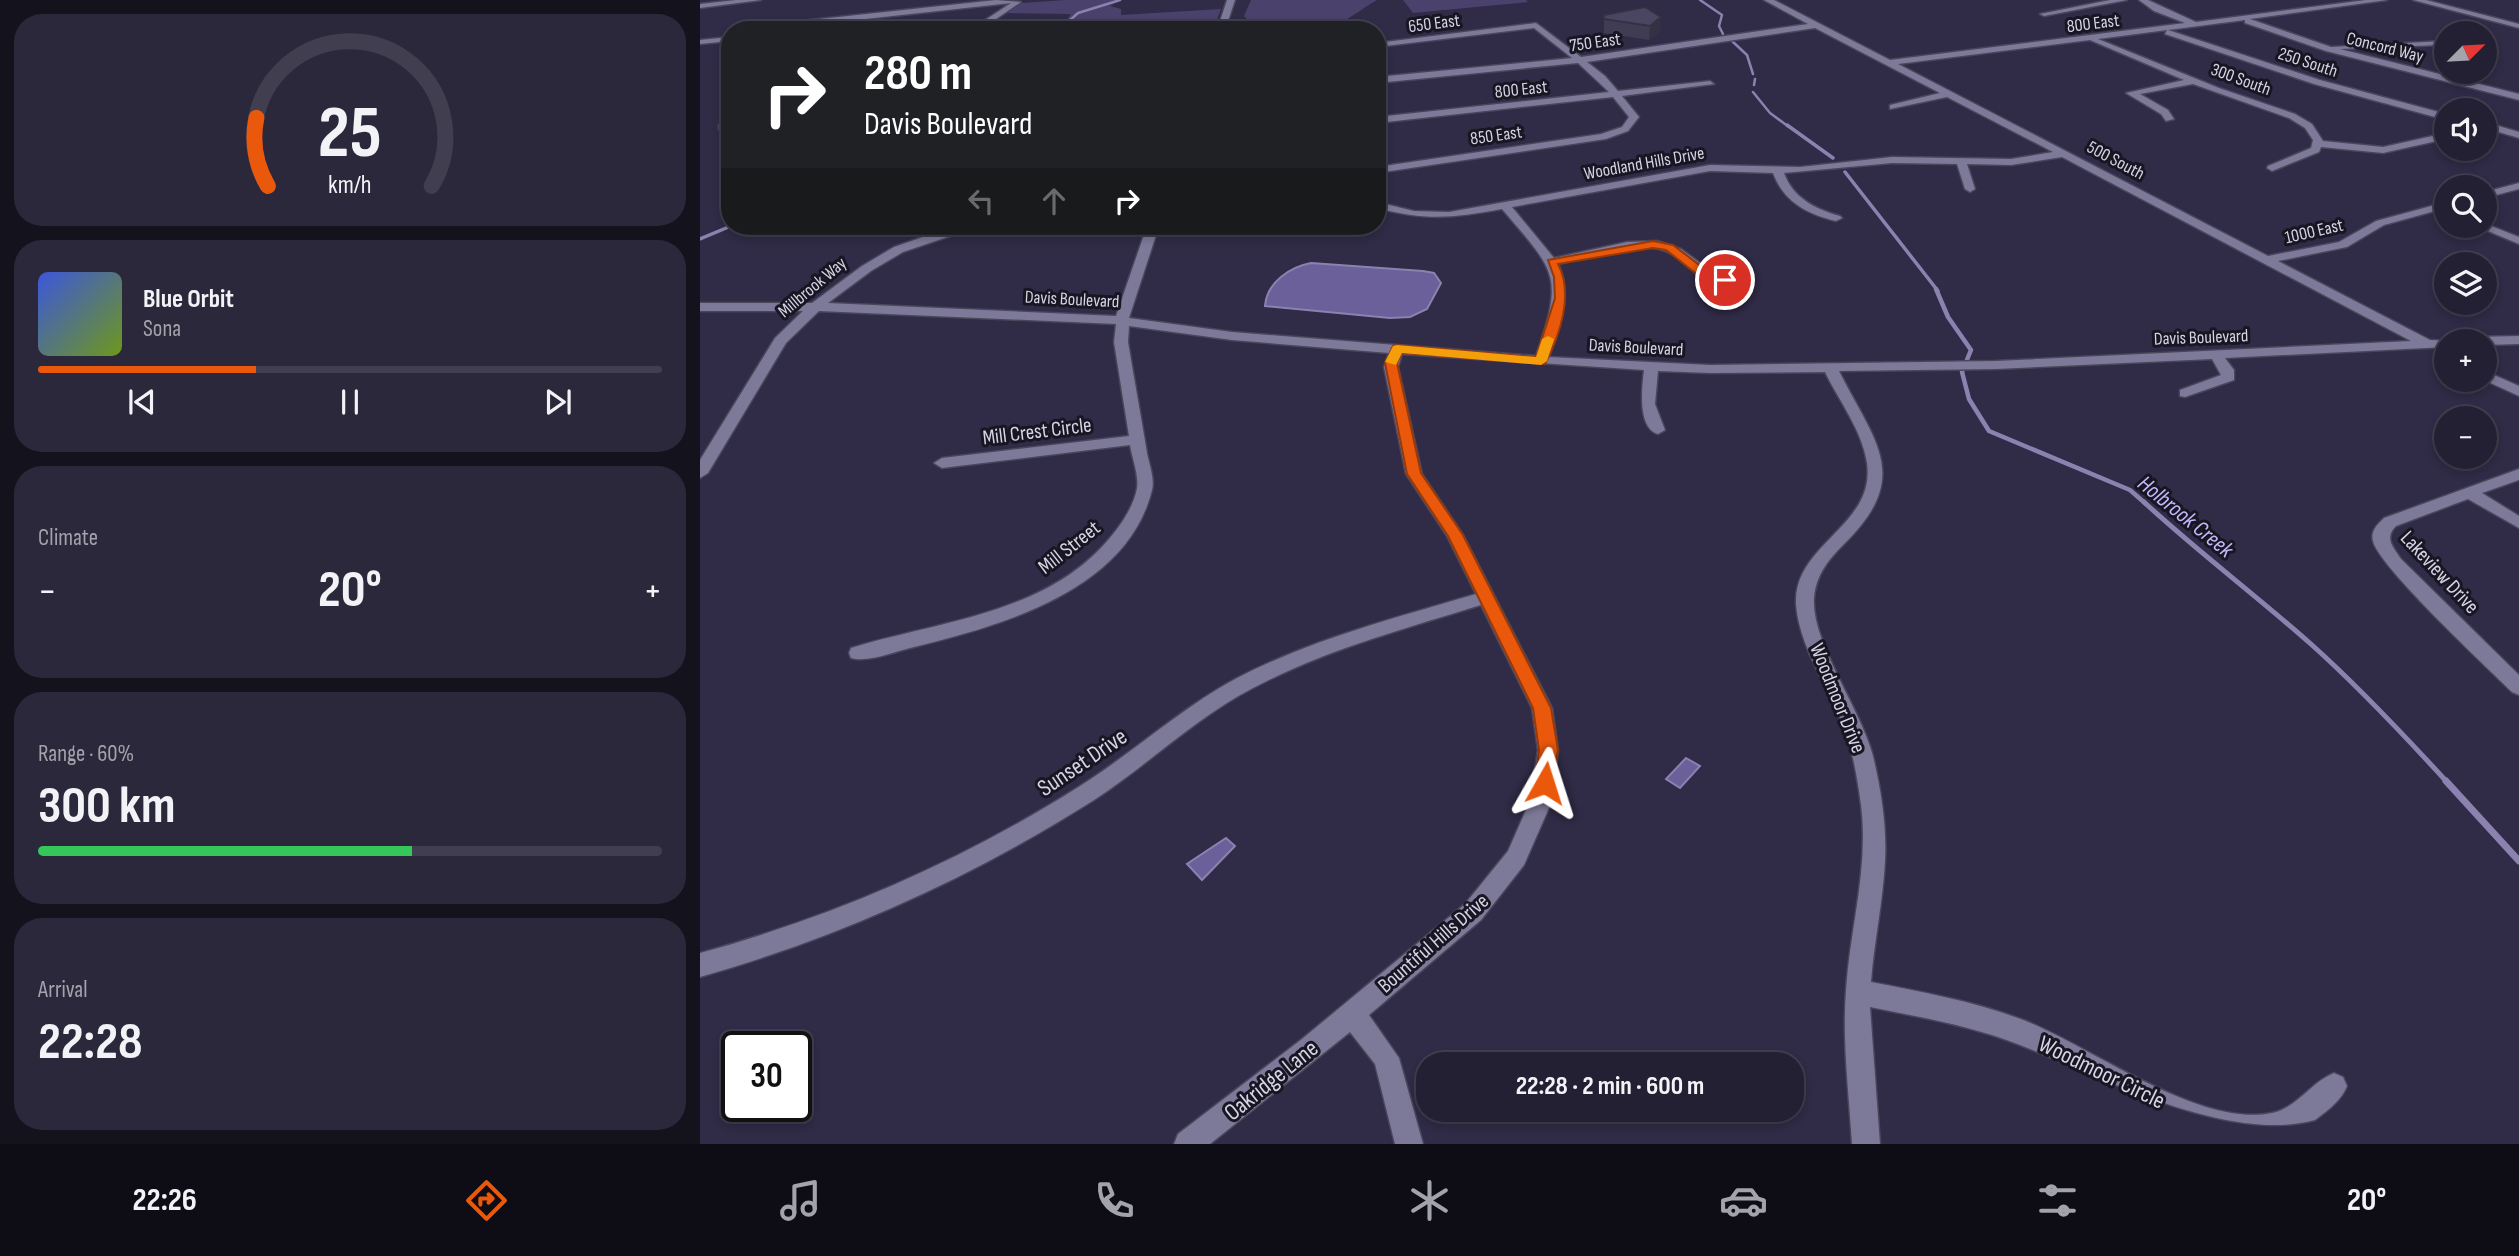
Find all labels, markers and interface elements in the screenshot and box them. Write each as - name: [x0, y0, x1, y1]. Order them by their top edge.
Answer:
- street label: 650 East: [1407, 10, 1462, 37]
- street label: 800 East: [2066, 10, 2121, 37]
- north arrow: [2434, 21, 2497, 84]
- map controls: [2434, 21, 2497, 469]
- street label: 750 East: [1568, 28, 1622, 56]
- street label: Concord Way: [2344, 28, 2426, 67]
- street label: 250 South: [2275, 43, 2340, 82]
- text: 280 m: [864, 45, 972, 104]
- icon: right: [749, 49, 840, 140]
- street label: 300 South: [2208, 59, 2274, 100]
- street label: 800 East: [1494, 76, 1549, 103]
- text: 25: [318, 90, 382, 178]
- button: sound: [2434, 98, 2497, 161]
- text: Davis Boulevard: [864, 105, 1032, 144]
- street label: 850 East: [1469, 121, 1524, 150]
- street label: 500 South: [2083, 137, 2148, 184]
- street label: Woodland Hills Drive: [1582, 143, 1706, 184]
- text: km/h: [328, 170, 372, 201]
- button: search: [2434, 175, 2497, 238]
- icon: left: [962, 182, 1000, 220]
- icon: ahead: [1035, 182, 1073, 220]
- icon: right: [1108, 182, 1146, 220]
- street label: 1000 East: [2283, 214, 2346, 248]
- pin: [1695, 250, 1755, 310]
- button: layers: [2434, 252, 2497, 315]
- street label: Millbrook Way: [774, 253, 851, 322]
- icon: arrive: [1706, 261, 1744, 299]
- text: Blue Orbit: [143, 284, 234, 315]
- street label: Davis Boulevard: [1024, 287, 1120, 312]
- text: Sona: [143, 315, 181, 343]
- street label: Davis Boulevard: [2153, 325, 2249, 350]
- button: +: [2434, 329, 2497, 392]
- street label: Davis Boulevard: [1588, 335, 1684, 360]
- icon: previous: [123, 383, 161, 421]
- icon: pause: [331, 383, 369, 421]
- icon: next: [539, 383, 577, 421]
- button: −: [2434, 406, 2497, 469]
- street label: Mill Crest Circle: [981, 412, 1093, 451]
- water label: Holbrook Creek: [2132, 470, 2240, 565]
- street label: Mill Street: [1033, 515, 1105, 579]
- text: Climate: [38, 524, 98, 552]
- street label: Lakeview Drive: [2395, 526, 2484, 619]
- text: 20°: [318, 559, 382, 622]
- text: −: [38, 569, 57, 614]
- text: +: [643, 569, 662, 614]
- street label: Woodmoor Drive: [1804, 640, 1871, 757]
- street label: Sunset Drive: [1032, 722, 1133, 803]
- text: Range · 60%: [38, 740, 134, 768]
- position arrow: [1508, 746, 1582, 820]
- text: 300 km: [38, 775, 175, 838]
- street label: Bountiful Hills Drive: [1373, 889, 1494, 998]
- text: Arrival: [38, 976, 87, 1004]
- text: 22:28: [38, 1011, 143, 1074]
- street label: Woodmoor Circle: [2034, 1029, 2170, 1116]
- speed limit sign: 30: [721, 1031, 812, 1122]
- street label: Oakridge Lane: [1219, 1034, 1324, 1127]
- text: 22:28 · 2 min · 600 m: [1516, 1071, 1704, 1102]
- icon: directions: [462, 1176, 511, 1225]
- icon: music: [776, 1176, 825, 1225]
- icon: phone: [1090, 1176, 1139, 1225]
- icon: climate: [1405, 1176, 1454, 1225]
- icon: car: [1719, 1176, 1768, 1225]
- icon: filters: [2033, 1176, 2082, 1225]
- text: 22:26: [133, 1181, 197, 1220]
- text: 20°: [2347, 1181, 2386, 1220]

